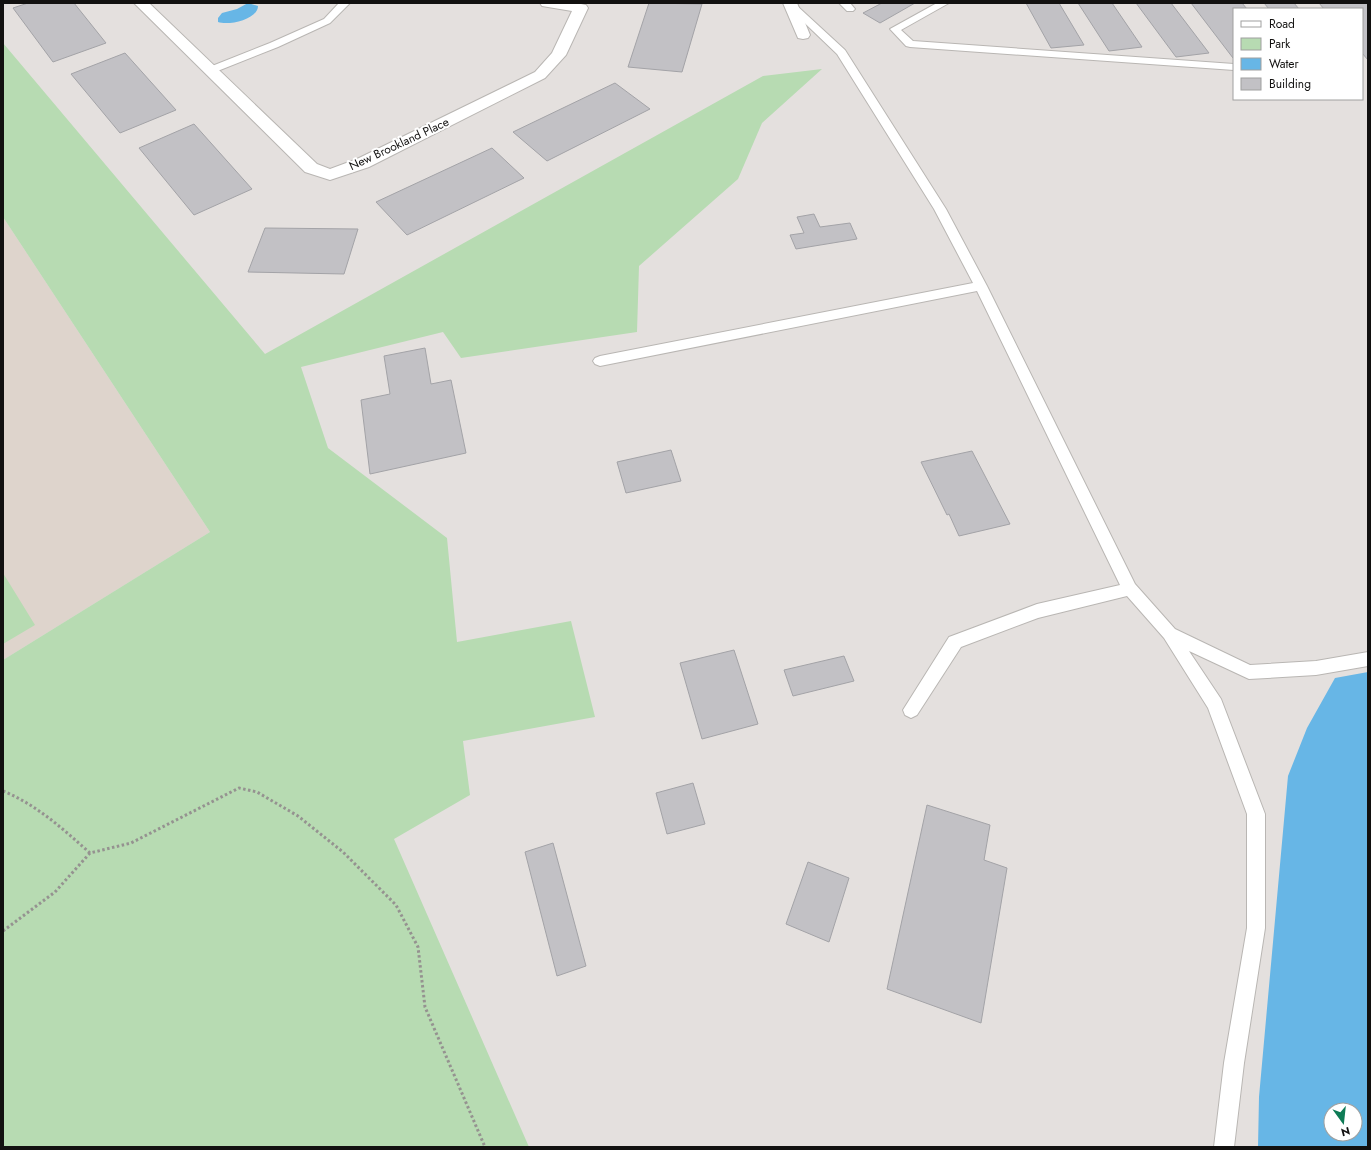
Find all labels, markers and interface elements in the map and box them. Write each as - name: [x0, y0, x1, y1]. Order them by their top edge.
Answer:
- legend: [1233, 8, 1363, 100]
- text: Road: [1269, 15, 1295, 33]
- text: Park: [1269, 35, 1291, 53]
- text: Water: [1269, 55, 1300, 73]
- text: Building: [1269, 75, 1311, 93]
- street label: New Brookland Place: [346, 113, 452, 175]
- north arrow: [1323, 1102, 1363, 1142]
- text: N: [1339, 1123, 1352, 1141]

